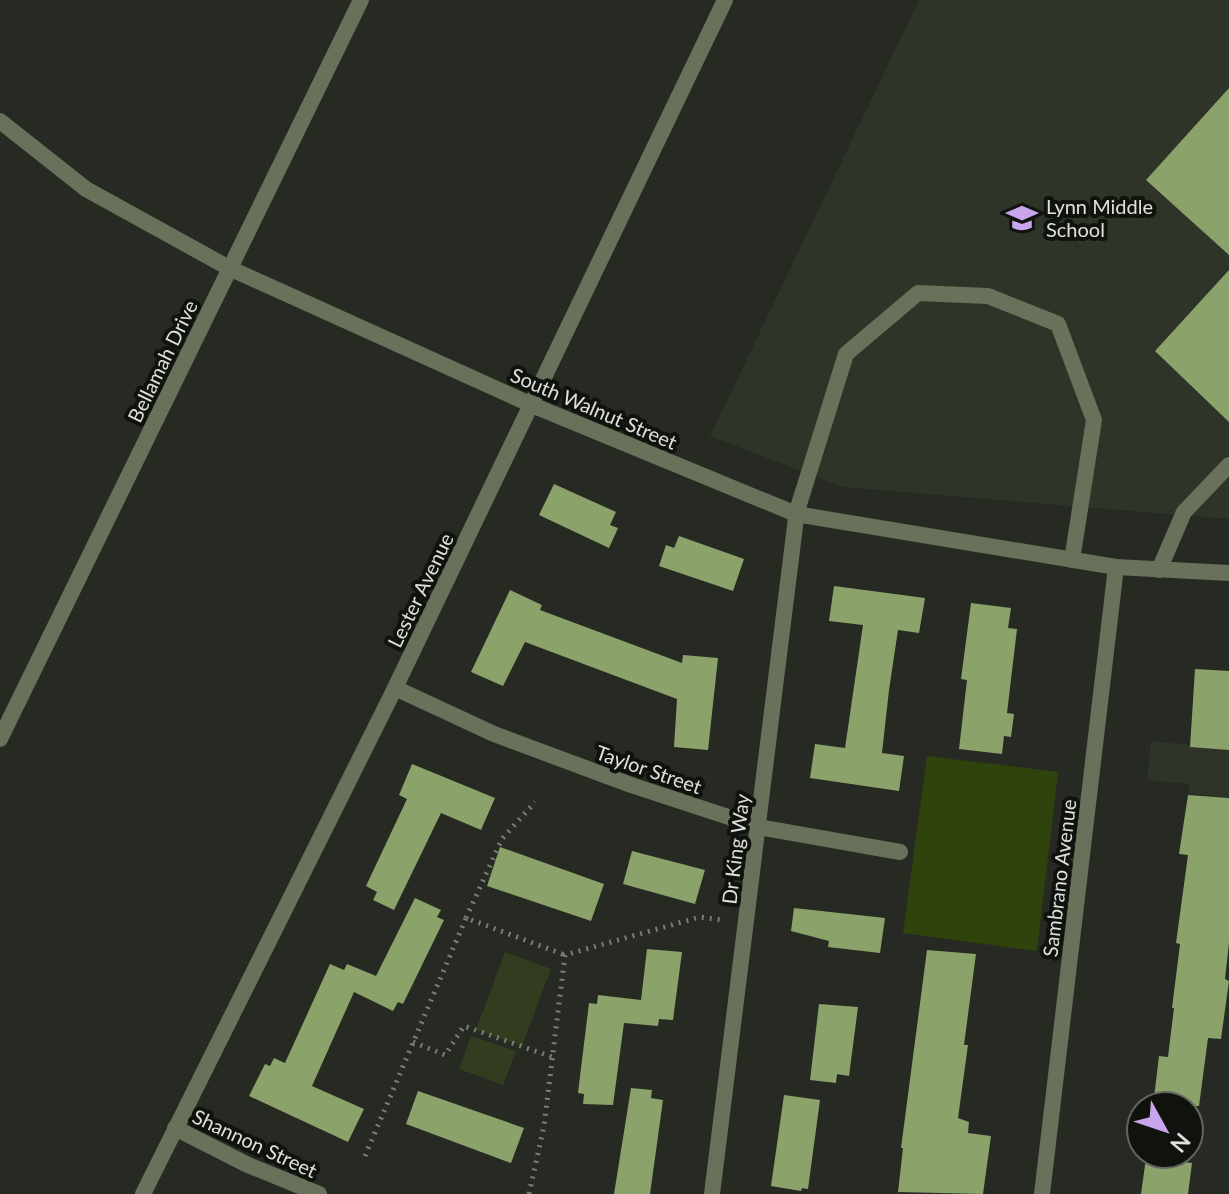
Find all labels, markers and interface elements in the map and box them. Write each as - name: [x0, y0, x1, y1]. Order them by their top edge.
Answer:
- place label: Lynn Middle School: [1046, 194, 1153, 241]
- school or university icon: Lynn Middle School: [1005, 201, 1039, 235]
- street label: Bellamah Drive: [122, 296, 202, 426]
- street label: South Walnut Street: [507, 362, 681, 454]
- street label: Lester Avenue: [382, 529, 458, 651]
- street label: Taylor Street: [593, 740, 705, 798]
- street label: Dr King Way: [716, 792, 754, 906]
- street label: Sambrano Avenue: [1037, 798, 1081, 958]
- north arrow: [1125, 1090, 1205, 1170]
- street label: Shannon Street: [189, 1104, 321, 1182]
- text: N: [1165, 1128, 1196, 1158]

